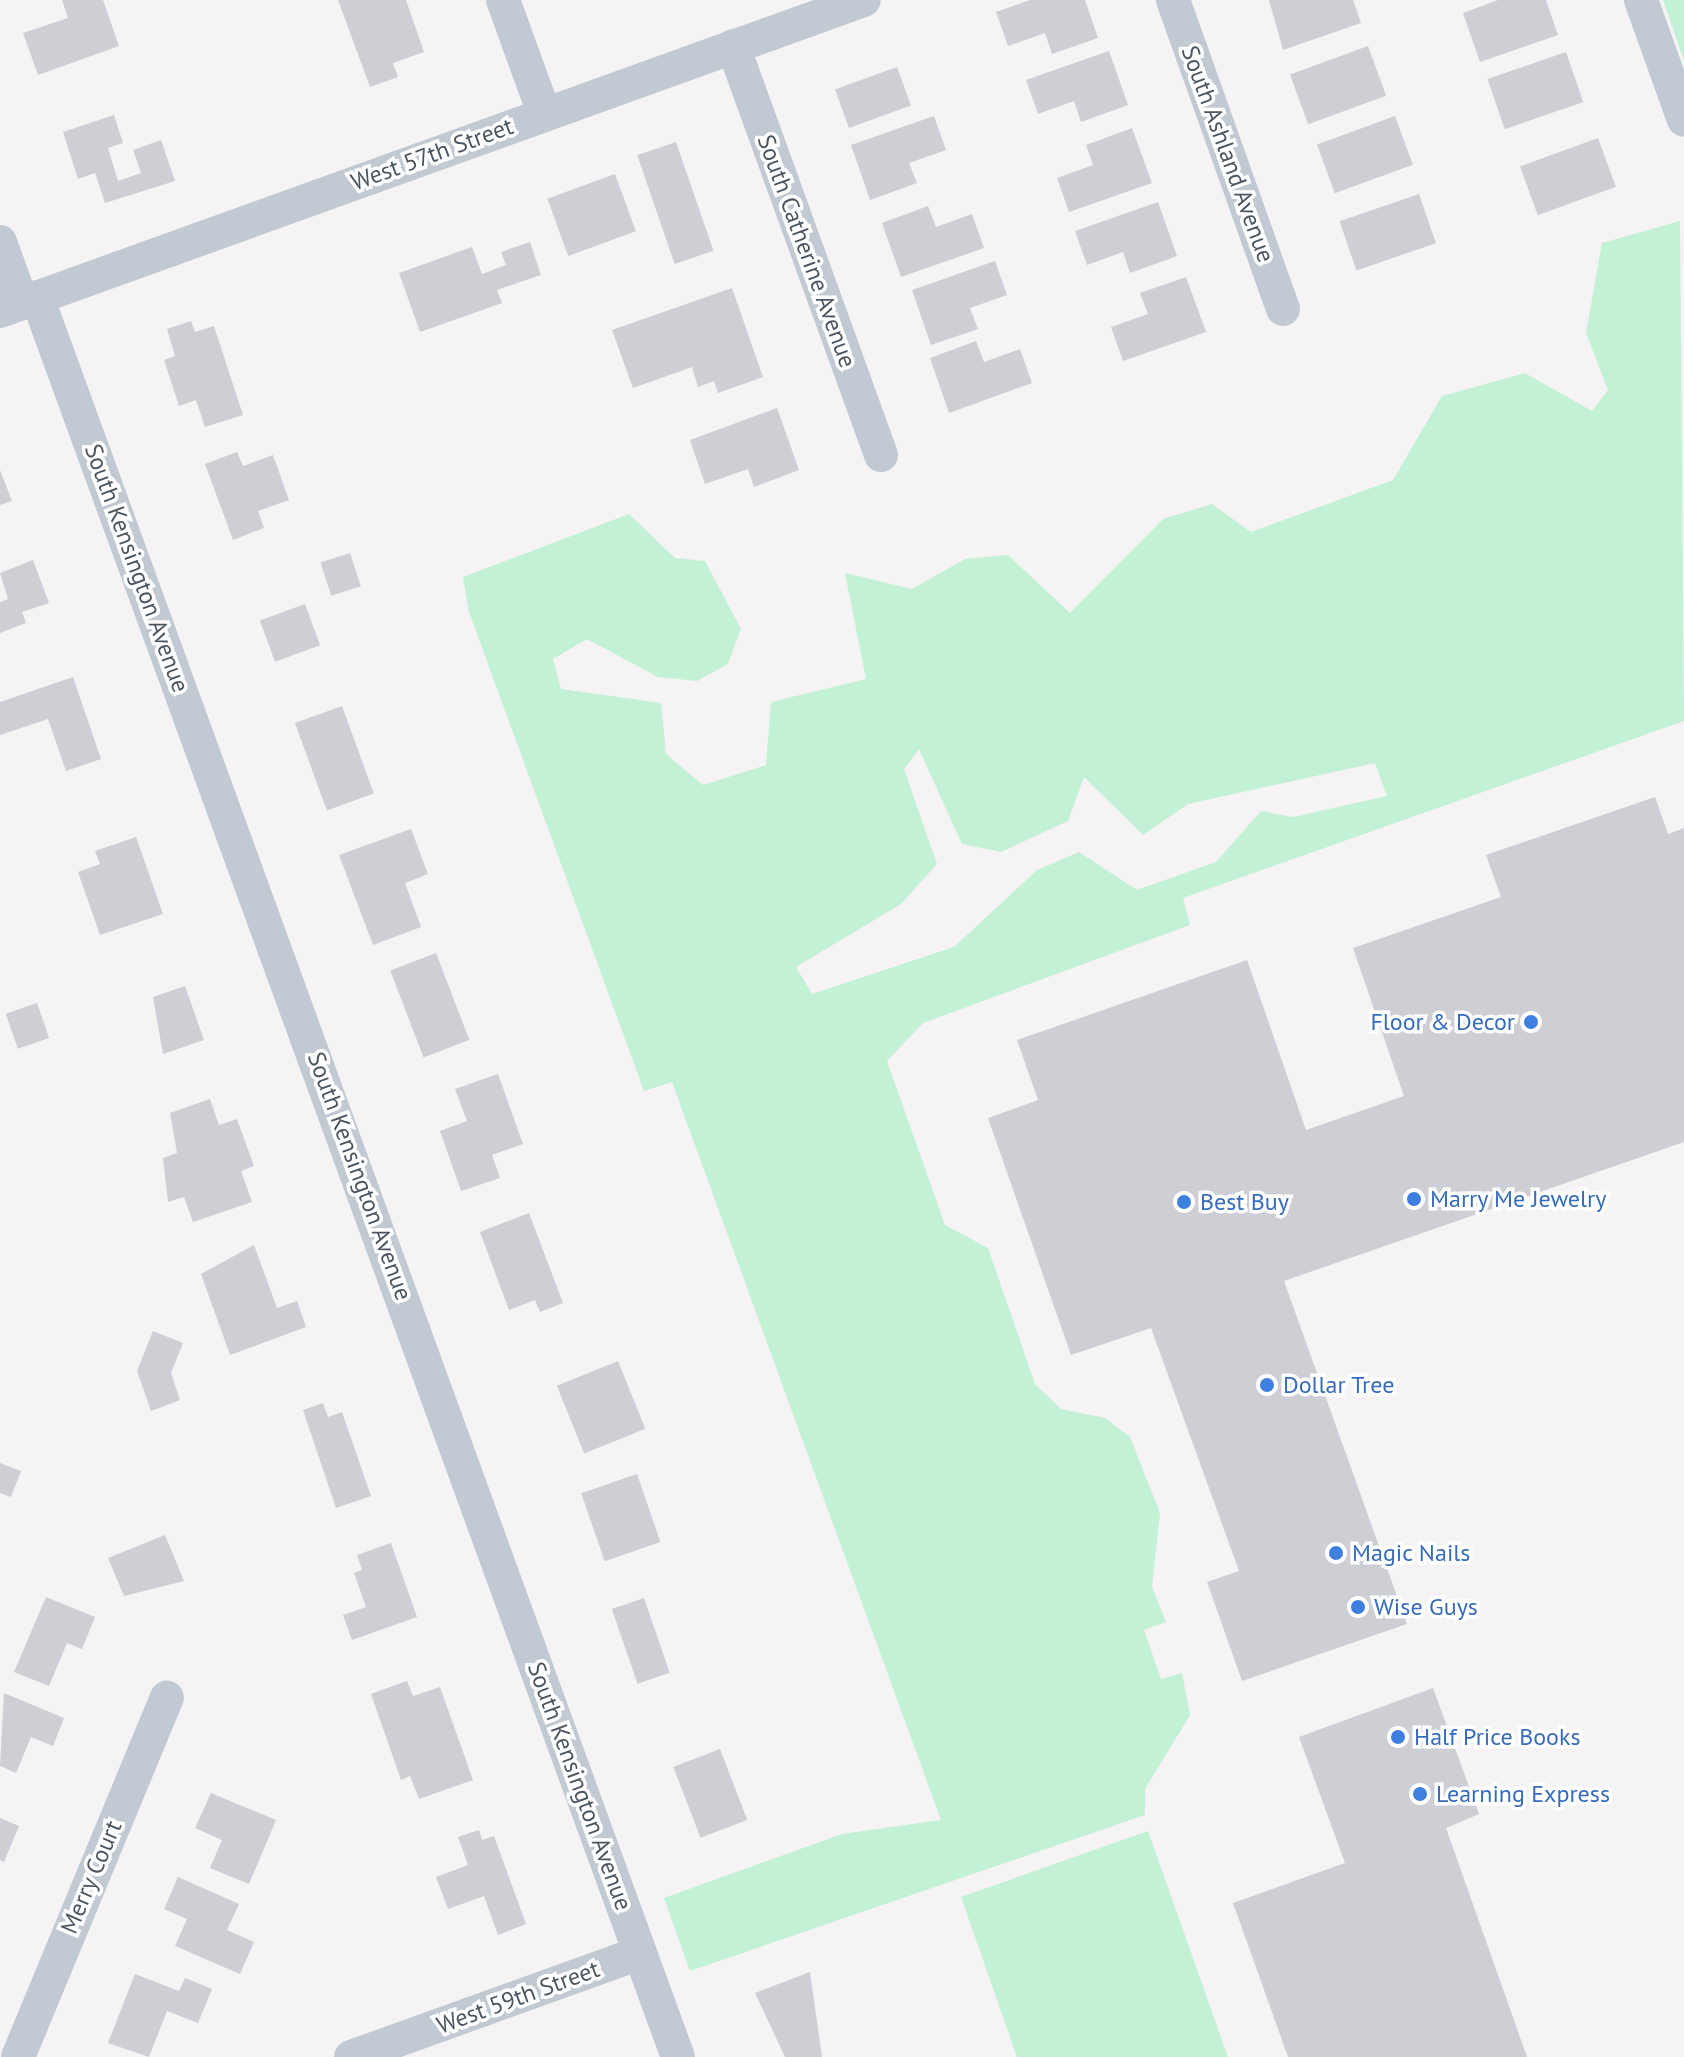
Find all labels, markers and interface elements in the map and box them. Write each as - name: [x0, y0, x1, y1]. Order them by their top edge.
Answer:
- street label: South Ashland Avenue: [1175, 41, 1281, 267]
- street label: West 57th Street: [347, 111, 517, 197]
- street label: South Catherine Avenue: [751, 130, 863, 372]
- street label: South Kensington Avenue: [79, 440, 195, 696]
- place label: Floor & Decor: [1370, 1008, 1515, 1036]
- marker: Floor & Decor: [1522, 1013, 1540, 1031]
- street label: South Kensington Avenue: [302, 1048, 418, 1304]
- place label: Marry Me Jewelry: [1430, 1185, 1607, 1213]
- place label: Best Buy: [1200, 1188, 1289, 1216]
- marker: Marry Me Jewelry: [1405, 1190, 1423, 1208]
- marker: Best Buy: [1175, 1193, 1193, 1211]
- place label: Dollar Tree: [1283, 1371, 1395, 1399]
- marker: Dollar Tree: [1258, 1376, 1276, 1394]
- place label: Magic Nails: [1352, 1539, 1471, 1567]
- marker: Magic Nails: [1327, 1544, 1345, 1562]
- place label: Wise Guys: [1374, 1593, 1478, 1621]
- marker: Wise Guys: [1349, 1598, 1367, 1616]
- street label: South Kensington Avenue: [522, 1658, 638, 1914]
- place label: Half Price Books: [1414, 1723, 1580, 1751]
- marker: Half Price Books: [1389, 1728, 1407, 1746]
- place label: Learning Express: [1436, 1780, 1610, 1808]
- marker: Learning Express: [1411, 1785, 1429, 1803]
- street label: Merry Court: [54, 1816, 128, 1938]
- street label: West 59th Street: [433, 1954, 603, 2040]

